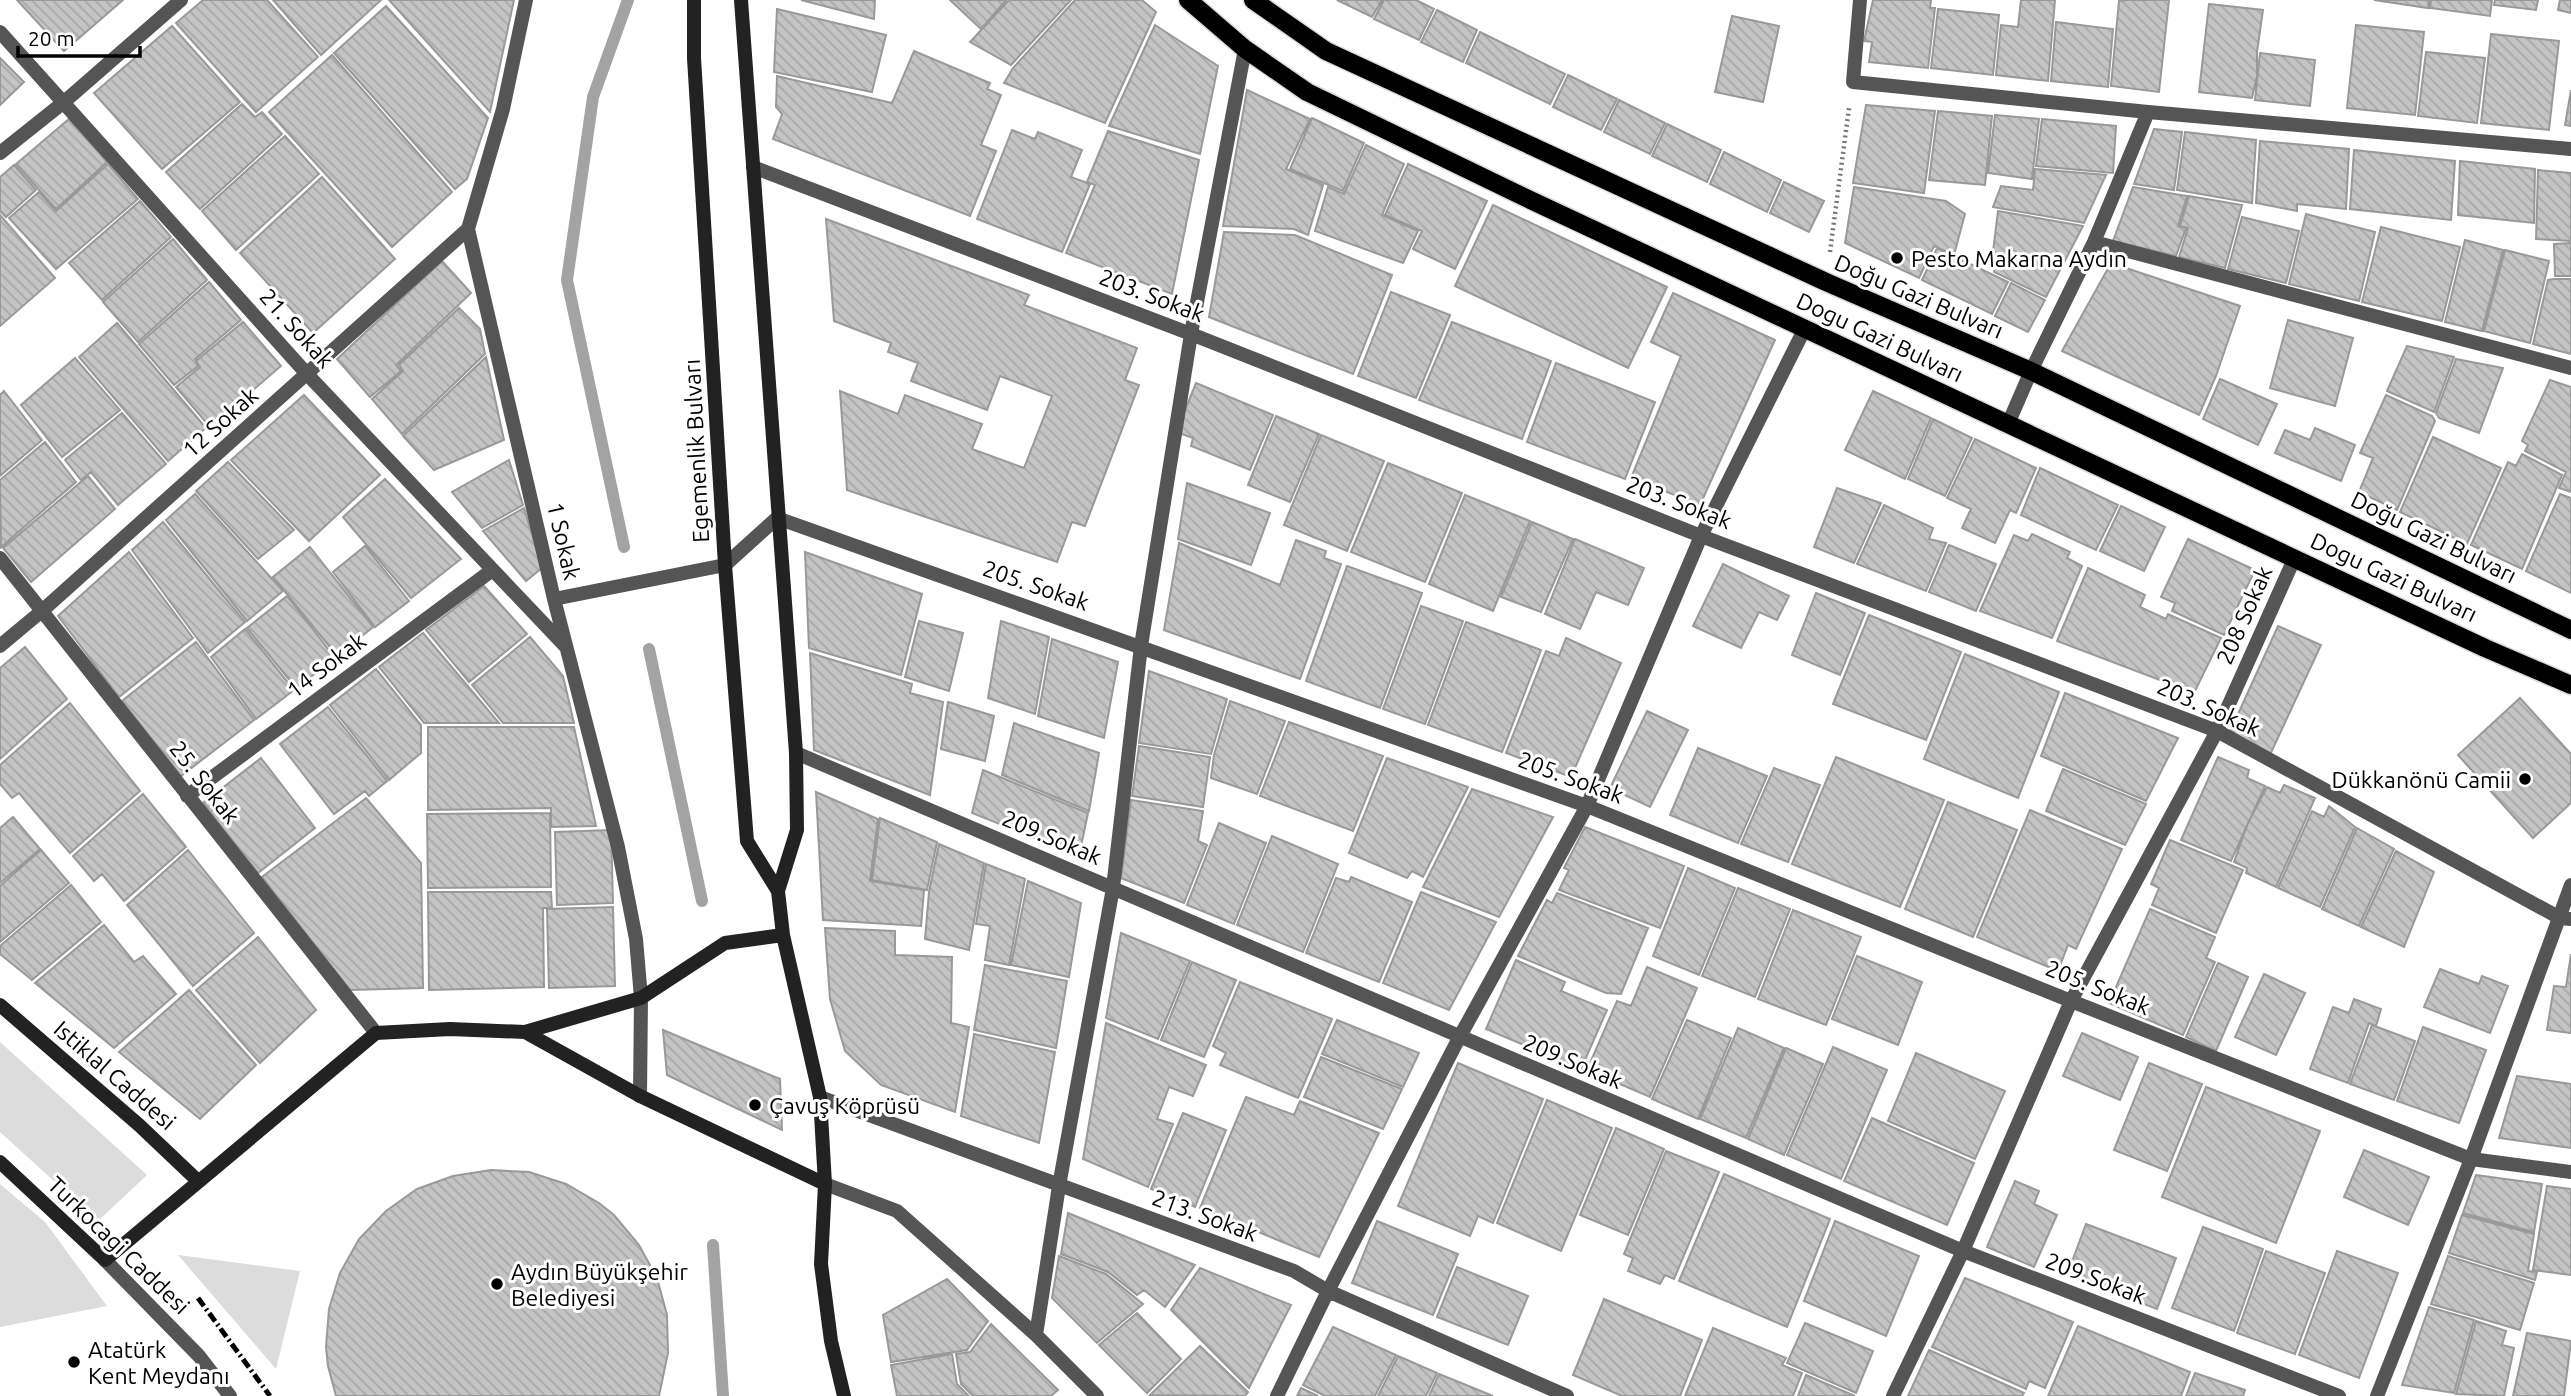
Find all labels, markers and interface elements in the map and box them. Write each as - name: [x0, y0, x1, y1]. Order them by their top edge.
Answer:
- scale bar: [18, 14, 140, 58]
- text: 20 m: [28, 26, 75, 50]
- place label: Pesto Makarna Aydın: [1911, 246, 2127, 271]
- street label: Doğu Gazi Bulvarı: [1831, 249, 2007, 343]
- marker: Pesto Makarna Aydın: [1889, 250, 1905, 266]
- street label: 203. Sokak: [1096, 264, 1208, 327]
- street label: 21. Sokak: [255, 283, 339, 373]
- street label: Dogu Gazi Bulvarı: [1793, 287, 1967, 387]
- street label: Egemenlik Bulvarı: [679, 359, 713, 543]
- street label: 12 Sokak: [178, 382, 263, 462]
- street label: 203. Sokak: [1623, 471, 1735, 534]
- street label: Doğu Gazi Bulvarı: [2347, 486, 2521, 588]
- street label: 1 Sokak: [543, 500, 585, 583]
- street label: Dogu Gazi Bulvarı: [2307, 527, 2481, 627]
- street label: 205. Sokak: [980, 555, 1093, 615]
- street label: 208 Sokak: [2211, 562, 2277, 668]
- street label: 14 Sokak: [282, 627, 370, 703]
- street label: 203. Sokak: [2153, 673, 2265, 741]
- street label: 25. Sokak: [165, 736, 245, 828]
- street label: 205. Sokak: [1515, 746, 1627, 808]
- place label: Dükkanönü Camii: [2332, 767, 2511, 792]
- marker: Dükkanönü Camii: [2517, 771, 2533, 787]
- street label: 209.Sokak: [999, 805, 1106, 869]
- street label: 205. Sokak: [2042, 955, 2154, 1019]
- street label: Istiklal Caddesi: [49, 1016, 181, 1134]
- street label: 209.Sokak: [1520, 1029, 1627, 1093]
- place label: Çavuş Köprüsü: [769, 1093, 920, 1118]
- marker: Çavuş Köprüsü: [747, 1097, 763, 1113]
- street label: Turkocagi Caddesi: [43, 1171, 195, 1319]
- street label: 213. Sokak: [1149, 1184, 1261, 1246]
- street label: 209.Sokak: [2042, 1247, 2150, 1309]
- place label: Aydın Büyükşehir Belediyesi: [511, 1259, 688, 1310]
- marker: Aydın Büyükşehir Belediyesi: [489, 1276, 505, 1292]
- place label: Atatürk Kent Meydanı: [88, 1337, 230, 1388]
- marker: Atatürk Kent Meydanı: [66, 1354, 82, 1370]

